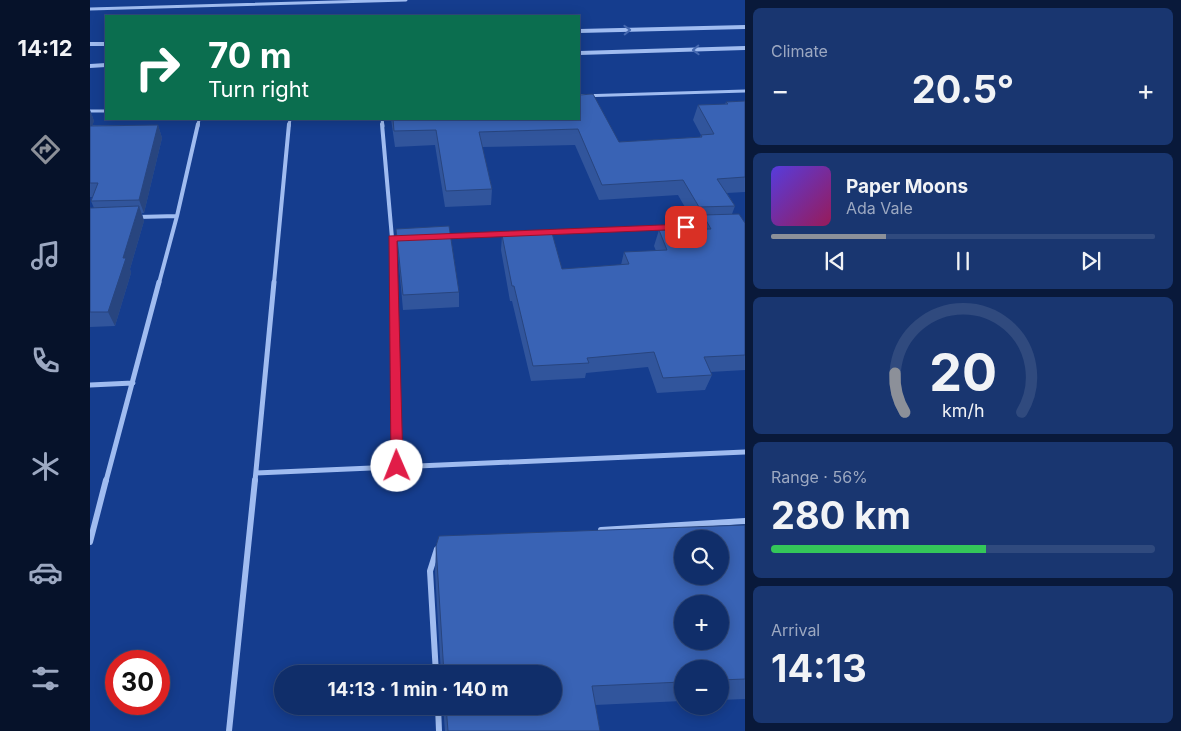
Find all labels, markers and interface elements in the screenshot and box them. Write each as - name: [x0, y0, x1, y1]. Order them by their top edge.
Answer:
- one-way arrow: [624, 25, 632, 35]
- text: 70 m: [208, 34, 292, 76]
- text: 14:12: [17, 35, 73, 61]
- icon: right: [125, 35, 190, 100]
- text: Climate: [771, 41, 828, 61]
- one-way arrow: [692, 44, 700, 55]
- text: 20.5°: [912, 66, 1014, 112]
- text: −: [771, 73, 790, 107]
- text: +: [1136, 73, 1155, 107]
- text: Turn right: [208, 76, 309, 102]
- icon: directions: [28, 132, 63, 167]
- text: Paper Moons: [846, 175, 968, 198]
- text: Ada Vale: [846, 198, 913, 218]
- pin: [665, 206, 707, 248]
- icon: arrive: [672, 213, 700, 241]
- icon: music: [28, 238, 63, 273]
- icon: previous: [821, 247, 849, 275]
- icon: pause: [949, 247, 977, 275]
- icon: next: [1077, 247, 1105, 275]
- text: 20: [929, 341, 997, 404]
- icon: phone: [28, 343, 63, 378]
- text: km/h: [942, 400, 984, 421]
- position arrow: [370, 439, 422, 491]
- icon: climate: [28, 449, 63, 484]
- text: Range · 56%: [771, 467, 868, 487]
- text: 280 km: [771, 492, 911, 538]
- map controls: [674, 530, 729, 715]
- button: search: [674, 530, 729, 585]
- icon: car: [28, 555, 63, 590]
- button: +: [674, 595, 729, 650]
- text: Arrival: [771, 620, 820, 640]
- text: 14:13: [771, 645, 867, 691]
- speed limit sign: 30: [105, 650, 170, 715]
- button: −: [674, 660, 729, 715]
- icon: filters: [28, 661, 63, 696]
- text: 14:13 · 1 min · 140 m: [327, 678, 509, 701]

